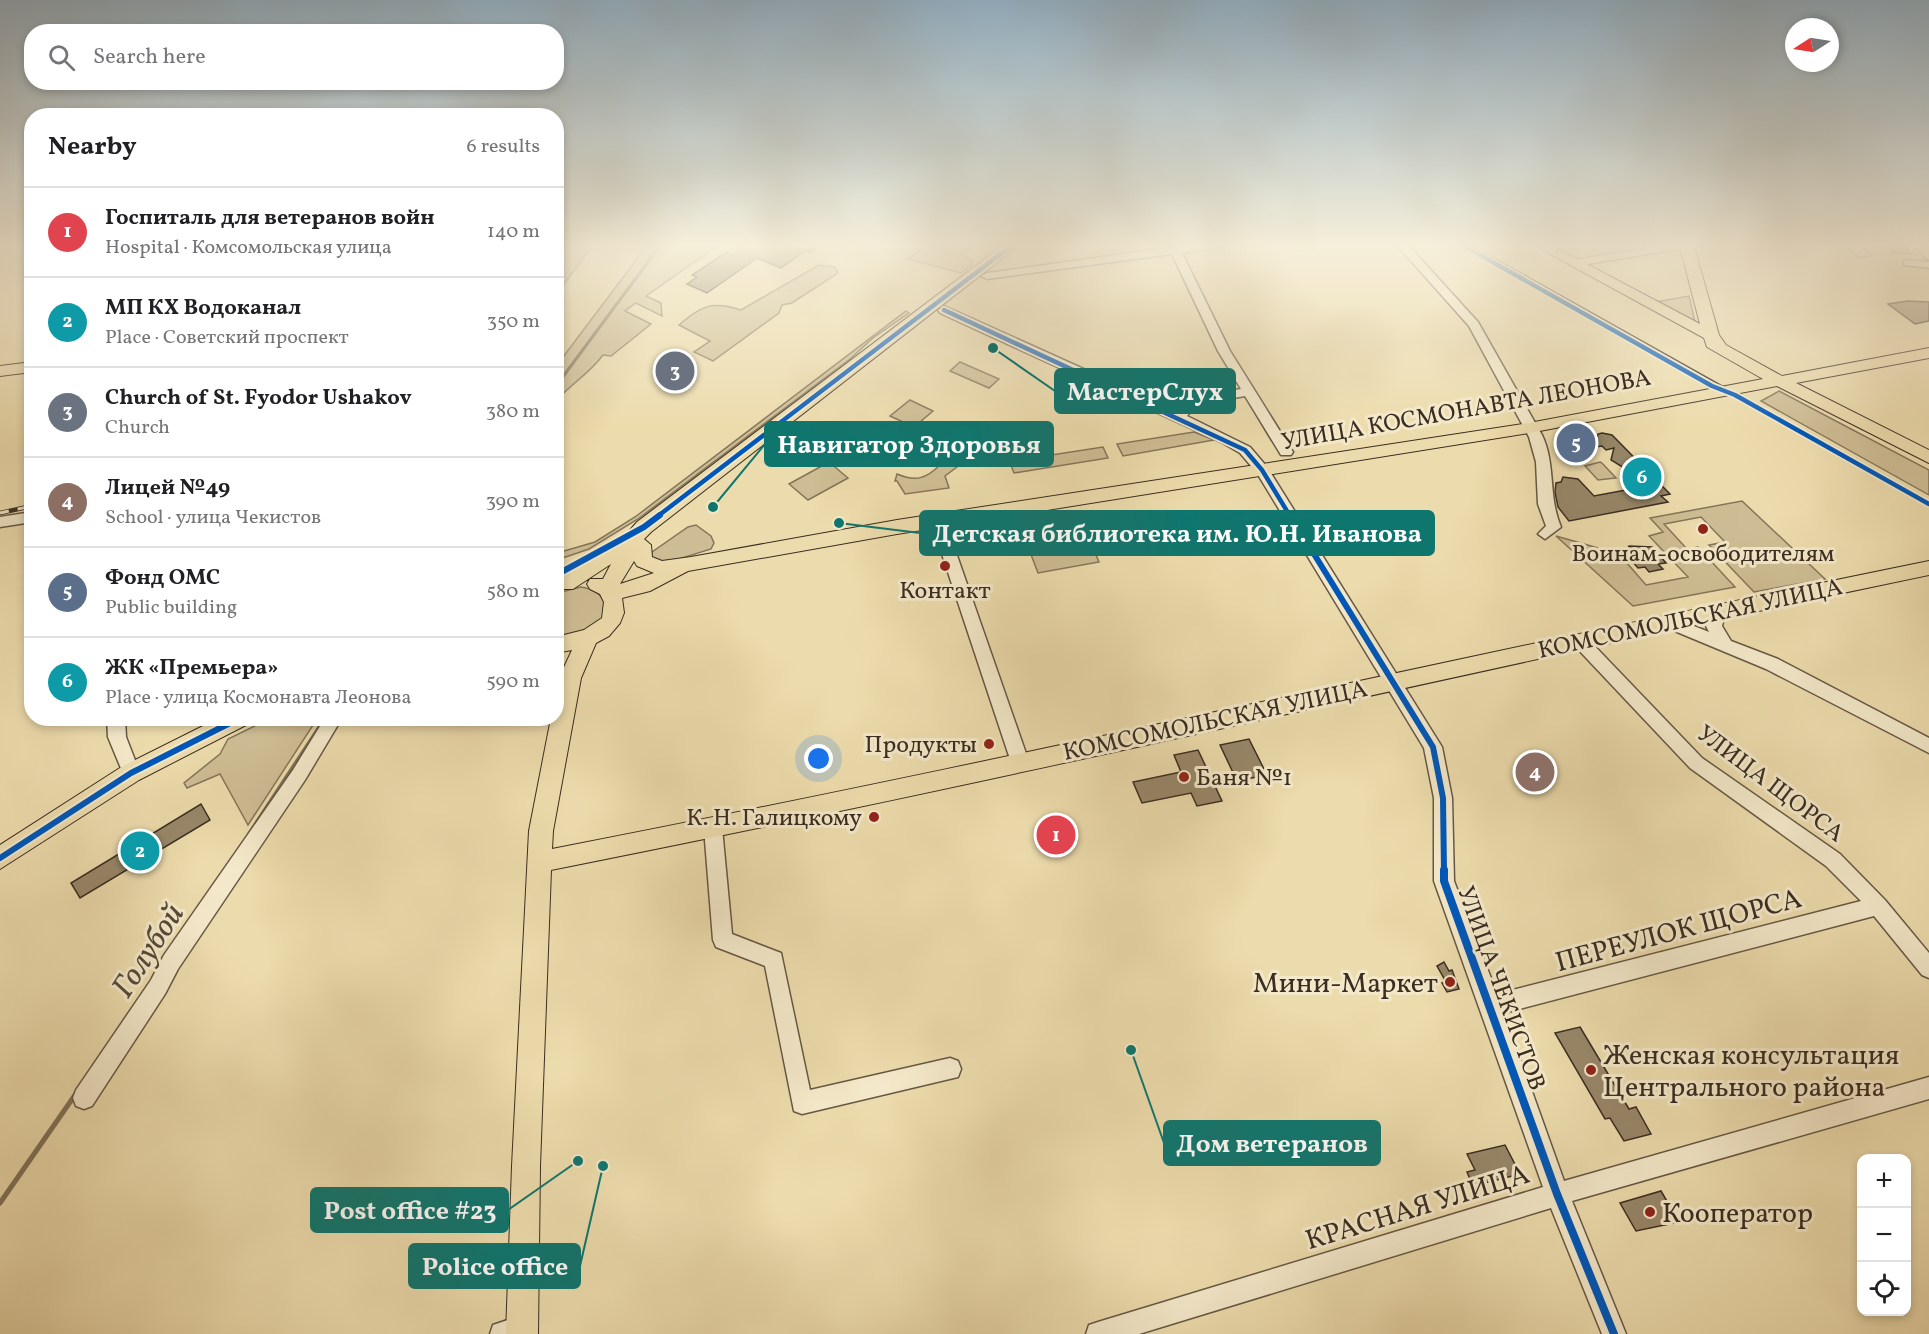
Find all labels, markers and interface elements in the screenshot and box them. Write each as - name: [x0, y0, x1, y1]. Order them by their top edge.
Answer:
- north arrow: [1785, 18, 1839, 72]
- search box: [24, 24, 564, 90]
- icon: search: [45, 41, 78, 74]
- text: Search here: [93, 42, 206, 73]
- text: Nearby: [48, 129, 137, 165]
- text: 6 results: [467, 133, 540, 161]
- text: Госпиталь для ветеранов войн: [105, 203, 435, 234]
- text: 1: [63, 218, 72, 246]
- text: 140 m: [487, 218, 540, 246]
- text: Hospital · Комсомольская улица: [105, 234, 392, 262]
- text: МП КХ Водоканал: [105, 293, 301, 324]
- text: 2: [62, 308, 73, 336]
- text: 350 m: [487, 308, 540, 336]
- text: Place · Советский проспект: [105, 324, 349, 352]
- pin: 3: [656, 348, 694, 394]
- street label: УЛИЦА КОСМОНАВТА ЛЕОНОВА: [1279, 362, 1654, 460]
- callout: МастерСлух: [1055, 369, 1235, 413]
- text: МастерСлух: [1067, 375, 1224, 411]
- text: Church of St. Fyodor Ushakov: [105, 383, 412, 414]
- text: 3: [62, 398, 73, 426]
- text: 380 m: [486, 398, 540, 426]
- text: Church: [105, 414, 170, 442]
- pin: 5: [1556, 420, 1596, 466]
- callout: Навигатор Здоровья: [765, 422, 1053, 466]
- text: Навигатор Здоровья: [777, 428, 1041, 464]
- pin: 6: [1622, 454, 1662, 500]
- text: Лицей №49: [105, 473, 230, 504]
- text: 4: [61, 488, 74, 516]
- text: 390 m: [486, 488, 540, 516]
- text: School · улица Чекистов: [105, 504, 321, 532]
- callout: Детская библиотека им. Ю.Н. Иванова: [920, 511, 1434, 555]
- text: Детская библиотека им. Ю.Н. Иванова: [932, 517, 1422, 553]
- marker: Воинам-освободителям: [1696, 522, 1710, 536]
- place label: Воинам-освободителям: [1572, 538, 1834, 572]
- marker: Контакт: [938, 559, 952, 573]
- text: Фонд ОМС: [105, 563, 220, 594]
- street label: КОМСОМОЛЬСКАЯ УЛИЦА: [1535, 571, 1846, 669]
- place label: Контакт: [899, 575, 991, 609]
- text: 5: [63, 578, 72, 606]
- text: 580 m: [487, 578, 540, 606]
- text: Public building: [105, 594, 237, 622]
- text: ЖК «Премьера»: [105, 653, 279, 684]
- text: 6: [62, 668, 73, 696]
- text: 590 m: [486, 668, 540, 696]
- street label: КОМСОМОЛЬСКАЯ УЛИЦА: [1060, 673, 1371, 771]
- text: Place · улица Космонавта Леонова: [105, 684, 411, 712]
- street label: УЛИЦА ЩОРСА: [1689, 718, 1851, 851]
- place label: Продукты: [865, 729, 977, 763]
- marker: Продукты: [982, 737, 996, 751]
- your location: [804, 744, 833, 773]
- pin: 4: [1516, 750, 1555, 794]
- place label: Баня №1: [1196, 762, 1292, 796]
- marker: Баня №1: [1177, 770, 1191, 784]
- place label: К. Н. Галицкому: [686, 802, 862, 836]
- marker: К. Н. Галицкому: [867, 810, 881, 824]
- pin: 1: [1036, 812, 1076, 858]
- pin: 2: [120, 828, 160, 874]
- street label: ПЕРЕУЛОК ЩОРСА: [1551, 880, 1806, 983]
- street label: УЛИЦА ЧЕКИСТОВ: [1447, 882, 1553, 1096]
- water label: Голубой: [103, 896, 196, 1007]
- place label: Мини-Маркет: [1253, 965, 1438, 1004]
- marker: Мини-Маркет: [1443, 975, 1457, 989]
- place label: Женская консультация Центрального района: [1603, 1037, 1899, 1108]
- marker: Женская консультация Центрального района: [1584, 1063, 1598, 1077]
- callout: Дом ветеранов: [1164, 1121, 1380, 1165]
- text: Дом ветеранов: [1176, 1127, 1368, 1163]
- map controls: [1857, 1154, 1911, 1316]
- button: +: [1857, 1154, 1911, 1208]
- street label: КРАСНАЯ УЛИЦА: [1301, 1156, 1535, 1261]
- callout: Post office #23: [311, 1188, 508, 1232]
- text: Post office #23: [324, 1194, 496, 1230]
- place label: Кооператор: [1662, 1195, 1813, 1234]
- marker: Кооператор: [1643, 1205, 1657, 1219]
- button: −: [1857, 1208, 1911, 1262]
- callout: Police office: [409, 1244, 580, 1288]
- text: Police office: [422, 1250, 568, 1286]
- button: locate: [1857, 1262, 1911, 1316]

